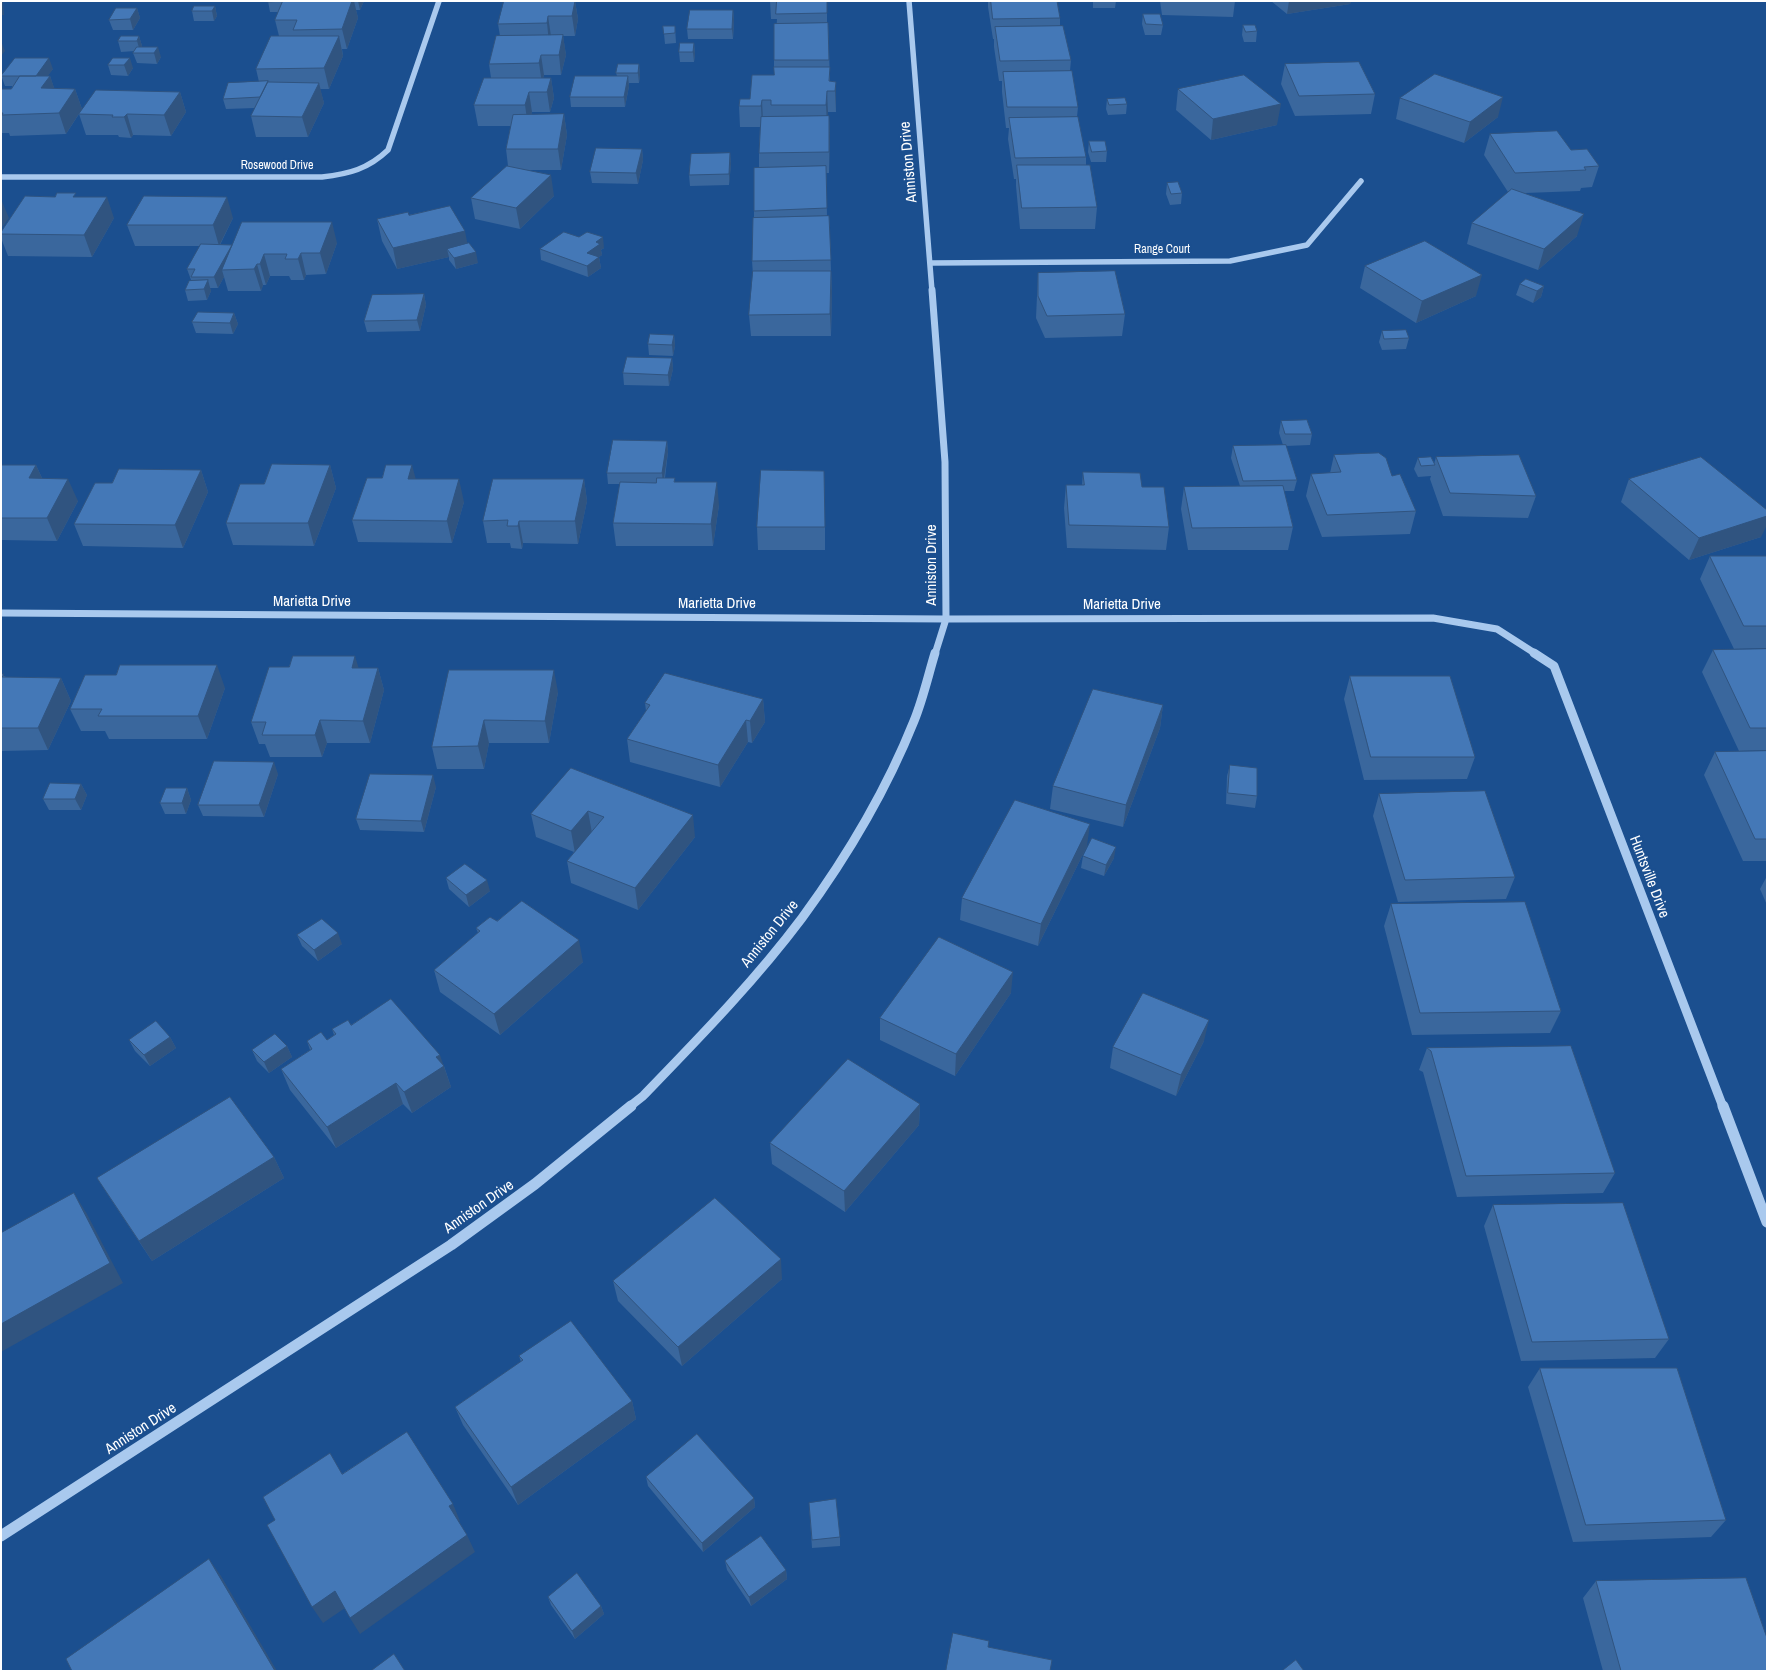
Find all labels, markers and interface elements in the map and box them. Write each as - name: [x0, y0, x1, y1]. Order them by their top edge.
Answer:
- street label: Anniston Drive: [896, 121, 922, 203]
- street label: Rosewood Drive: [241, 159, 313, 173]
- street label: Range Court: [1134, 243, 1190, 257]
- street label: Anniston Drive: [923, 524, 941, 606]
- street label: Marietta Drive: [273, 593, 351, 611]
- street label: Marietta Drive: [678, 595, 756, 613]
- street label: Marietta Drive: [1083, 596, 1161, 614]
- street label: Huntsville Drive: [1625, 833, 1673, 921]
- street label: Anniston Drive: [737, 897, 803, 971]
- street label: Anniston Drive: [441, 1176, 517, 1238]
- street label: Anniston Drive: [102, 1399, 180, 1459]

